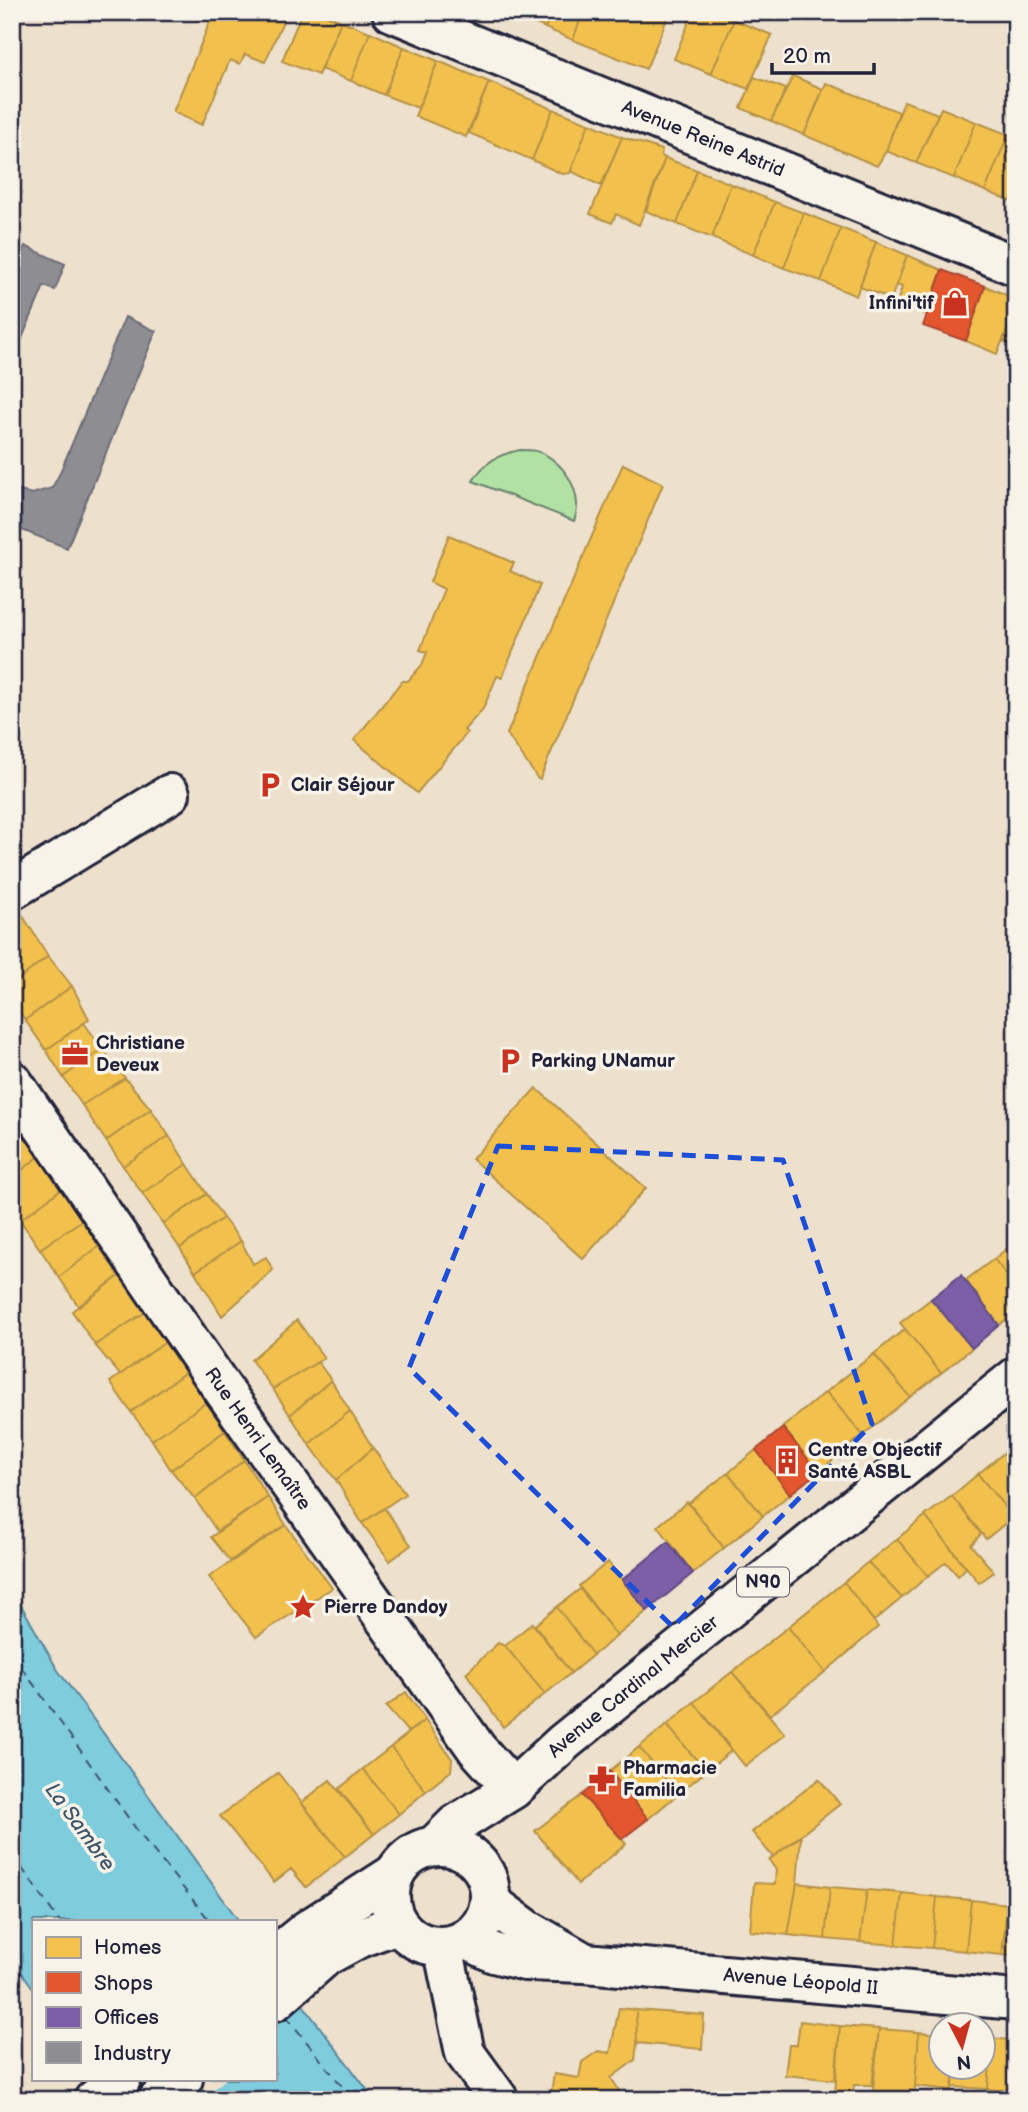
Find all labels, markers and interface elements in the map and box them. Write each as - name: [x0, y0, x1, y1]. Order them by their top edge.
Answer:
- scale bar: [772, 32, 874, 76]
- text: 20 m: [783, 44, 831, 69]
- street label: Avenue Reine Astrid: [618, 95, 788, 182]
- shop icon: Infini'tif: [940, 288, 970, 318]
- place label: Infini'tif: [869, 292, 935, 315]
- parking icon: Clair Séjour: [255, 770, 285, 800]
- place label: Clair Séjour: [291, 774, 395, 797]
- place label: Christiane Deveux: [96, 1032, 185, 1077]
- office icon: Christiane Deveux: [60, 1039, 90, 1069]
- parking icon: Parking UNamur: [495, 1046, 525, 1076]
- place label: Parking UNamur: [531, 1050, 675, 1073]
- street label: Rue Henri Lemaître: [200, 1363, 316, 1514]
- place label: Centre Objectif Santé ASBL: [808, 1439, 943, 1484]
- building icon: Centre Objectif Santé ASBL: [772, 1446, 802, 1476]
- road number: N90: [737, 1568, 789, 1596]
- place icon: Pierre Dandoy: [288, 1592, 318, 1622]
- place label: Pierre Dandoy: [324, 1596, 448, 1619]
- street label: Avenue Cardinal Mercier: [543, 1610, 724, 1762]
- place label: Pharmacie Familia: [623, 1757, 717, 1802]
- pharmacy icon: Pharmacie Familia: [587, 1764, 617, 1794]
- water label: La Sambre: [40, 1778, 120, 1876]
- legend: [32, 1920, 276, 2080]
- text: Homes: [94, 1935, 162, 1960]
- street label: Avenue Léopold II: [722, 1963, 879, 2000]
- text: Shops: [94, 1971, 153, 1996]
- text: Offices: [94, 2005, 159, 2030]
- north arrow: [926, 2010, 996, 2080]
- text: Industry: [94, 2041, 172, 2066]
- text: N: [955, 2049, 972, 2074]

